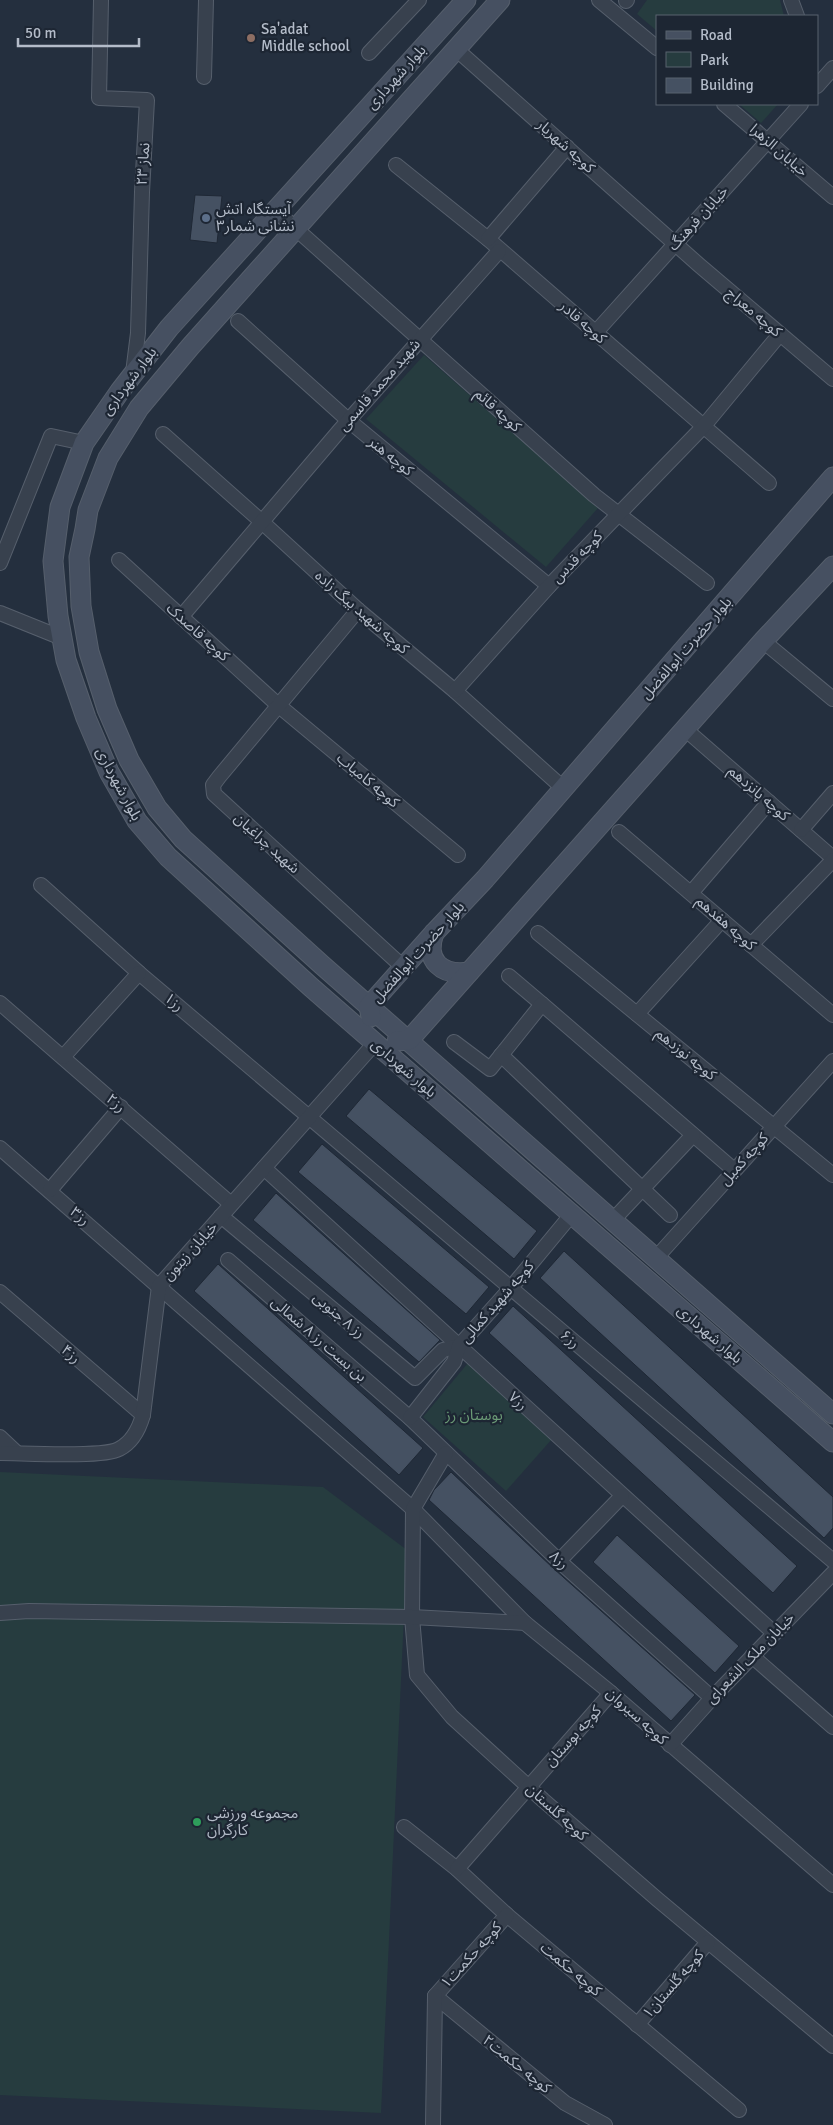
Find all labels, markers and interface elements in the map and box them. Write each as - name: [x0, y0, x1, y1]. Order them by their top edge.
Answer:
- scale bar: [18, 15, 139, 47]
- legend: [656, 15, 818, 105]
- place label: Sa'adat Middle school: [261, 20, 350, 55]
- text: 50 m: [25, 24, 56, 42]
- text: Road: [700, 26, 732, 44]
- marker: Sa'adat Middle school: [245, 32, 257, 44]
- street label: بلوار شهرداری: [362, 41, 430, 113]
- text: Park: [700, 51, 729, 69]
- text: Building: [700, 76, 754, 94]
- street label: کوچه شهریار: [532, 115, 599, 178]
- street label: خیابان الزهرا: [746, 120, 812, 180]
- street label: نماز ۲۳: [133, 142, 153, 186]
- street label: خیابان فرهنگ: [664, 182, 732, 254]
- place label: آیستگاه اتش نشانی شمار۳: [216, 200, 294, 235]
- marker: آیستگاه اتش نشانی شمار۳: [200, 212, 212, 224]
- street label: کوچه معراج: [721, 284, 786, 343]
- street label: کوچه قادر: [554, 296, 611, 349]
- street label: شهید محمد قاسمی: [334, 335, 424, 435]
- street label: بلوار شهرداری: [98, 343, 160, 419]
- street label: کوچه قائم: [470, 384, 526, 438]
- street label: کوچه هنر: [364, 432, 418, 481]
- street label: کوچه قدس: [548, 527, 608, 588]
- street label: کوچه شهید بیگ زاده: [311, 566, 413, 659]
- street label: بلوار حضرت ابوالفضل: [637, 593, 735, 703]
- street label: کوچه قاصدک: [162, 599, 234, 666]
- street label: بلوار شهرداری: [92, 744, 146, 824]
- street label: کوچه کامیاب: [332, 749, 404, 813]
- street label: کوچه پانزدهم: [723, 762, 794, 827]
- street label: شهید چراغیان: [230, 809, 304, 878]
- street label: کوچه هفدهم: [691, 892, 760, 956]
- street label: بلوار حضرت ابوالفضل: [368, 898, 468, 1006]
- street label: رز۱: [161, 989, 187, 1015]
- street label: کوچه نوزدهم: [651, 1024, 721, 1086]
- street label: بلوار شهرداری: [368, 1035, 440, 1101]
- street label: رز۲: [103, 1090, 129, 1116]
- street label: کوچه کمیل: [716, 1129, 773, 1190]
- street label: رز۳: [67, 1203, 93, 1229]
- street label: خیابان زیتون: [159, 1218, 221, 1284]
- street label: کوچه شهید کمالی: [456, 1257, 539, 1347]
- street label: رز ۸ جنوبی: [309, 1288, 369, 1342]
- street label: بن بست رز ۸ شمالی: [268, 1293, 370, 1385]
- street label: بلوار شهرداری: [674, 1301, 746, 1367]
- street label: رز۶: [557, 1326, 583, 1352]
- street label: رز۴: [58, 1341, 84, 1367]
- street label: رز۷: [505, 1388, 531, 1414]
- park label: بوستان رز: [444, 1406, 503, 1424]
- street label: رز۸: [546, 1547, 572, 1573]
- street label: خیابان ملک الشعرای: [702, 1609, 798, 1707]
- street label: کوچه سیروان: [602, 1684, 672, 1750]
- street label: کوچه بوستان: [541, 1701, 606, 1771]
- street label: کوچه گلستان: [522, 1780, 592, 1846]
- place label: مجموعه ورزشی کارگران: [207, 1804, 298, 1839]
- marker: مجموعه ورزشی کارگران: [191, 1816, 203, 1828]
- street label: کوچه حکمت۱: [437, 1918, 507, 1992]
- street label: کوچه حکمت: [536, 1938, 606, 2001]
- street label: کوچه گلستان۱: [638, 1945, 709, 2023]
- street label: کوچه حکمت۲: [478, 2031, 555, 2098]

